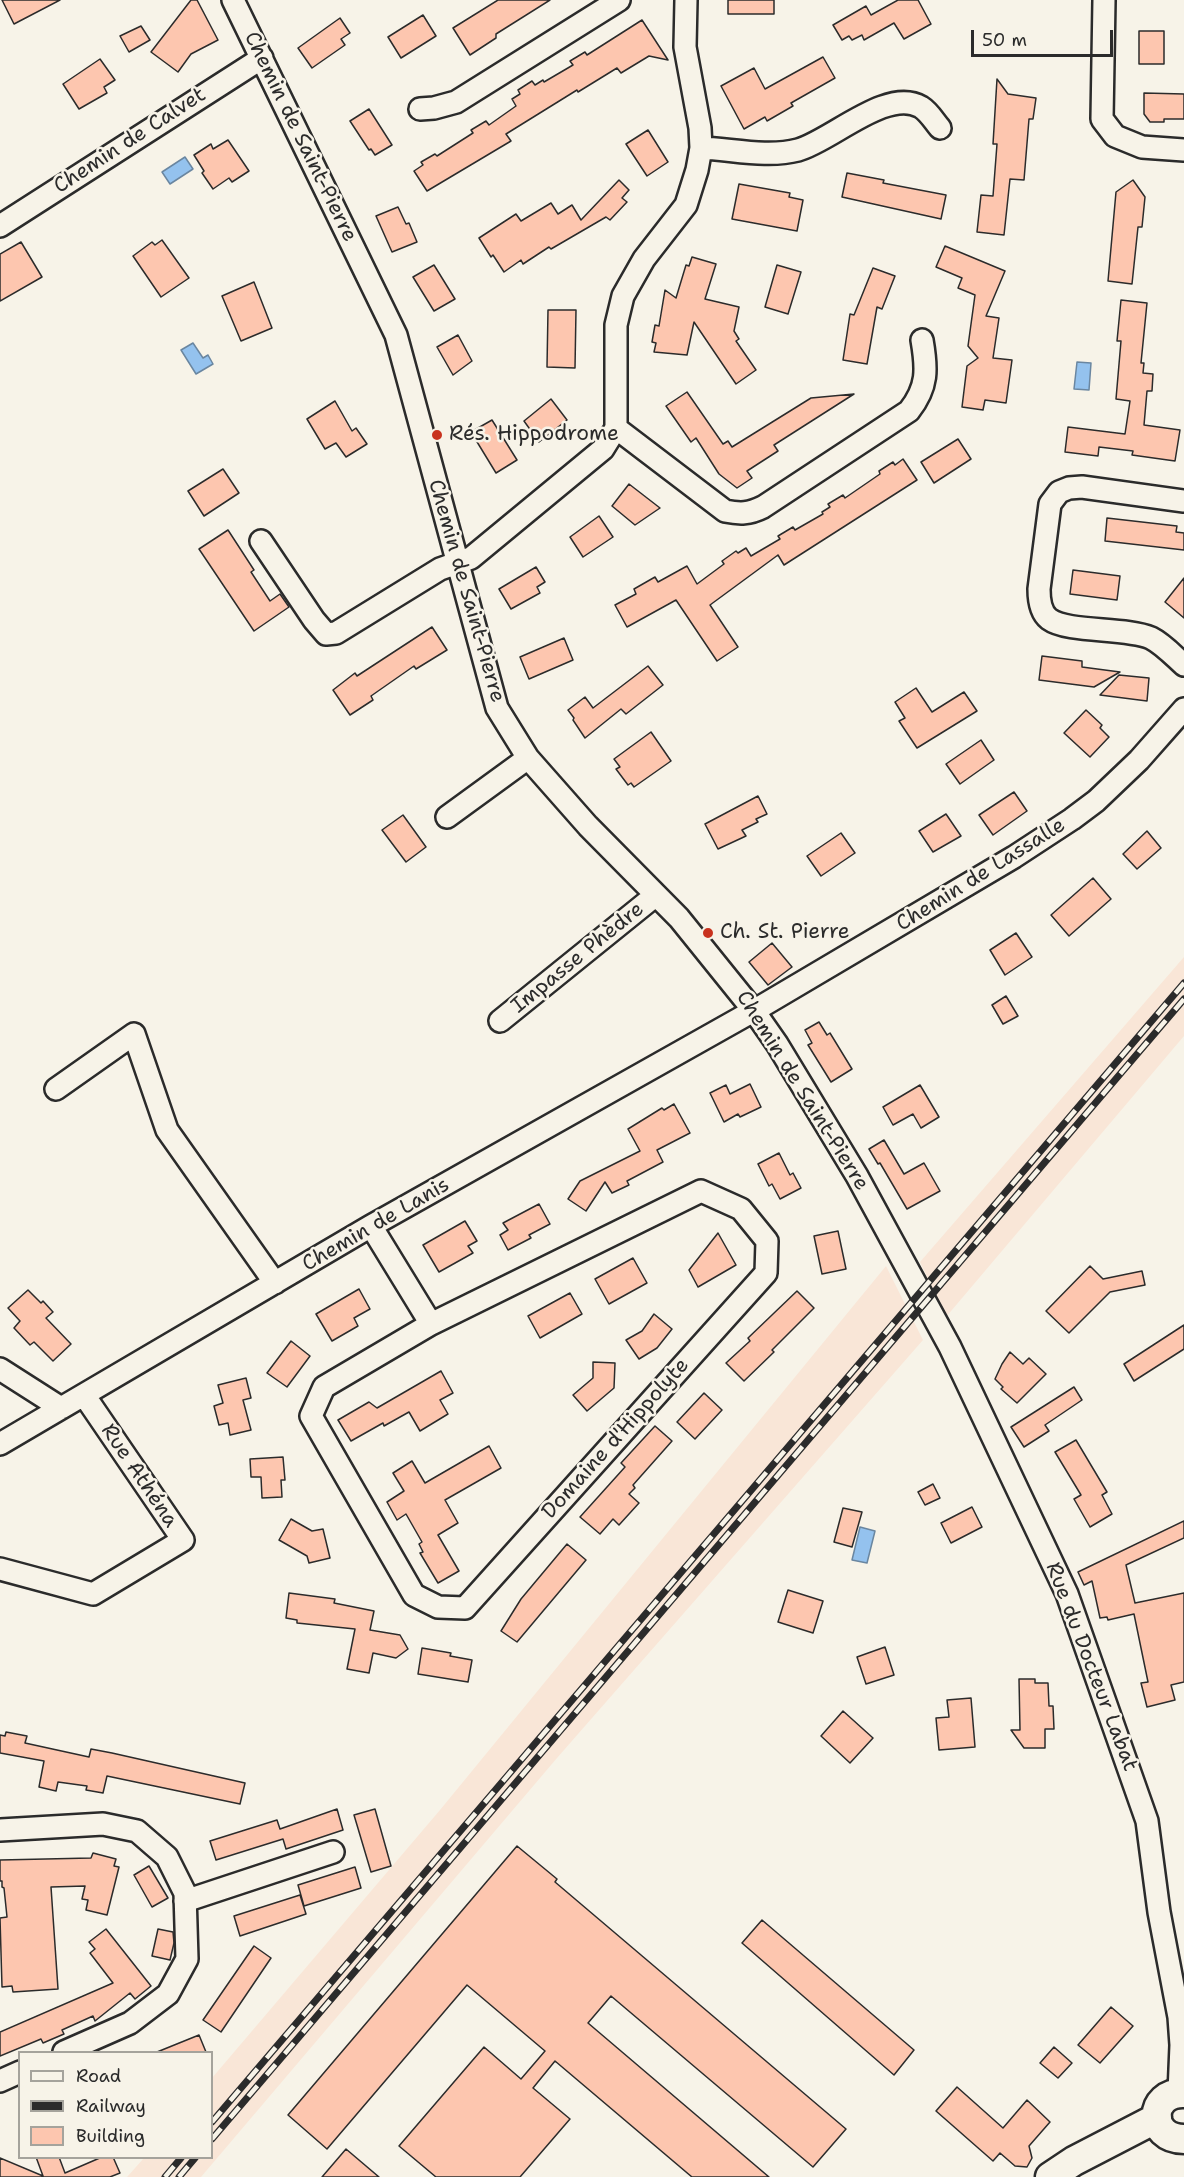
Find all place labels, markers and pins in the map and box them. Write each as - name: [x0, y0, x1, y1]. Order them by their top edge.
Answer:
- place label: Rés. Hippodrome: [449, 422, 619, 448]
- marker: Rés. Hippodrome: [430, 428, 444, 442]
- place label: Ch. St. Pierre: [720, 920, 850, 946]
- marker: Ch. St. Pierre: [701, 926, 715, 940]

